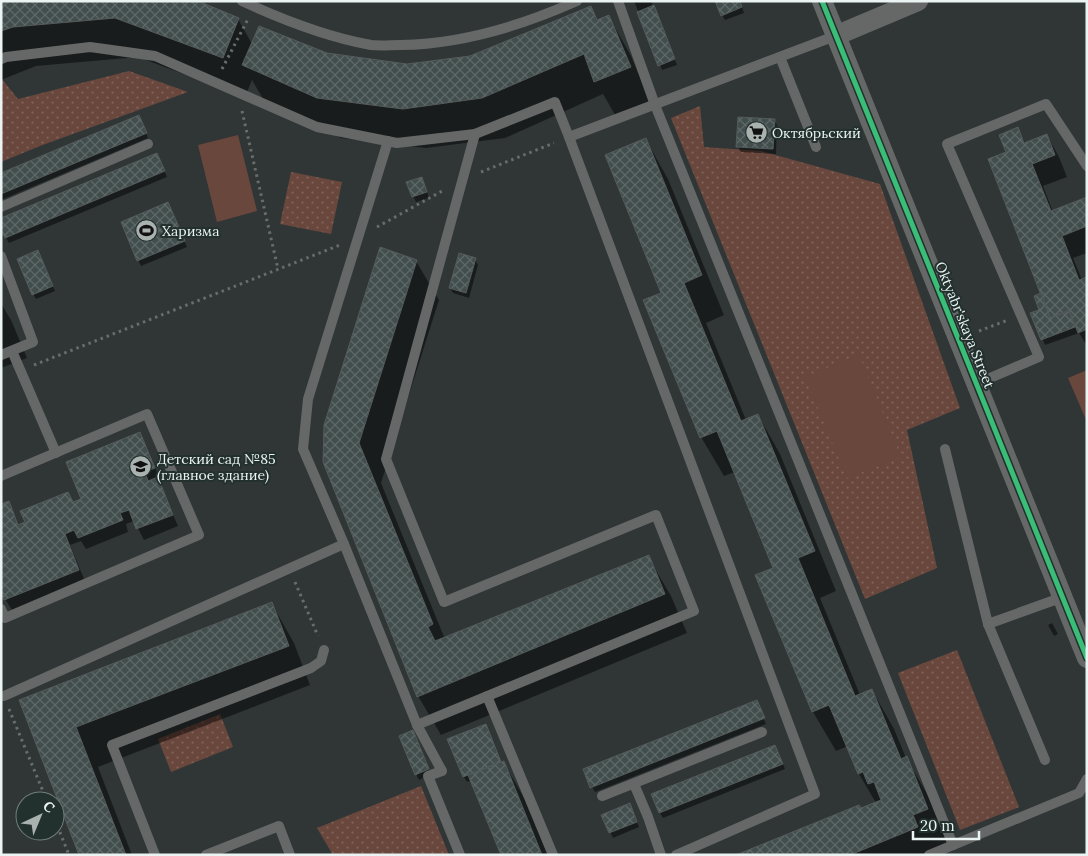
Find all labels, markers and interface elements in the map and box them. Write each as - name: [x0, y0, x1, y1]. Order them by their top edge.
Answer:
- supermarket icon: Октябрьский: [744, 121, 768, 145]
- place label: Октябрьский: [772, 124, 861, 142]
- sports icon: Харизма: [134, 219, 158, 243]
- place label: Харизма: [162, 222, 219, 240]
- street label: Oktyabr'skaya Street: [931, 259, 999, 391]
- place label: Детский сад №85 (главное здание): [157, 450, 276, 484]
- school or university icon: Детский сад №85 (главное здание): [129, 455, 153, 479]
- north arrow: [15, 791, 65, 841]
- text: С: [39, 797, 59, 817]
- scale bar: [913, 808, 979, 840]
- text: 20 m: [920, 816, 955, 835]

